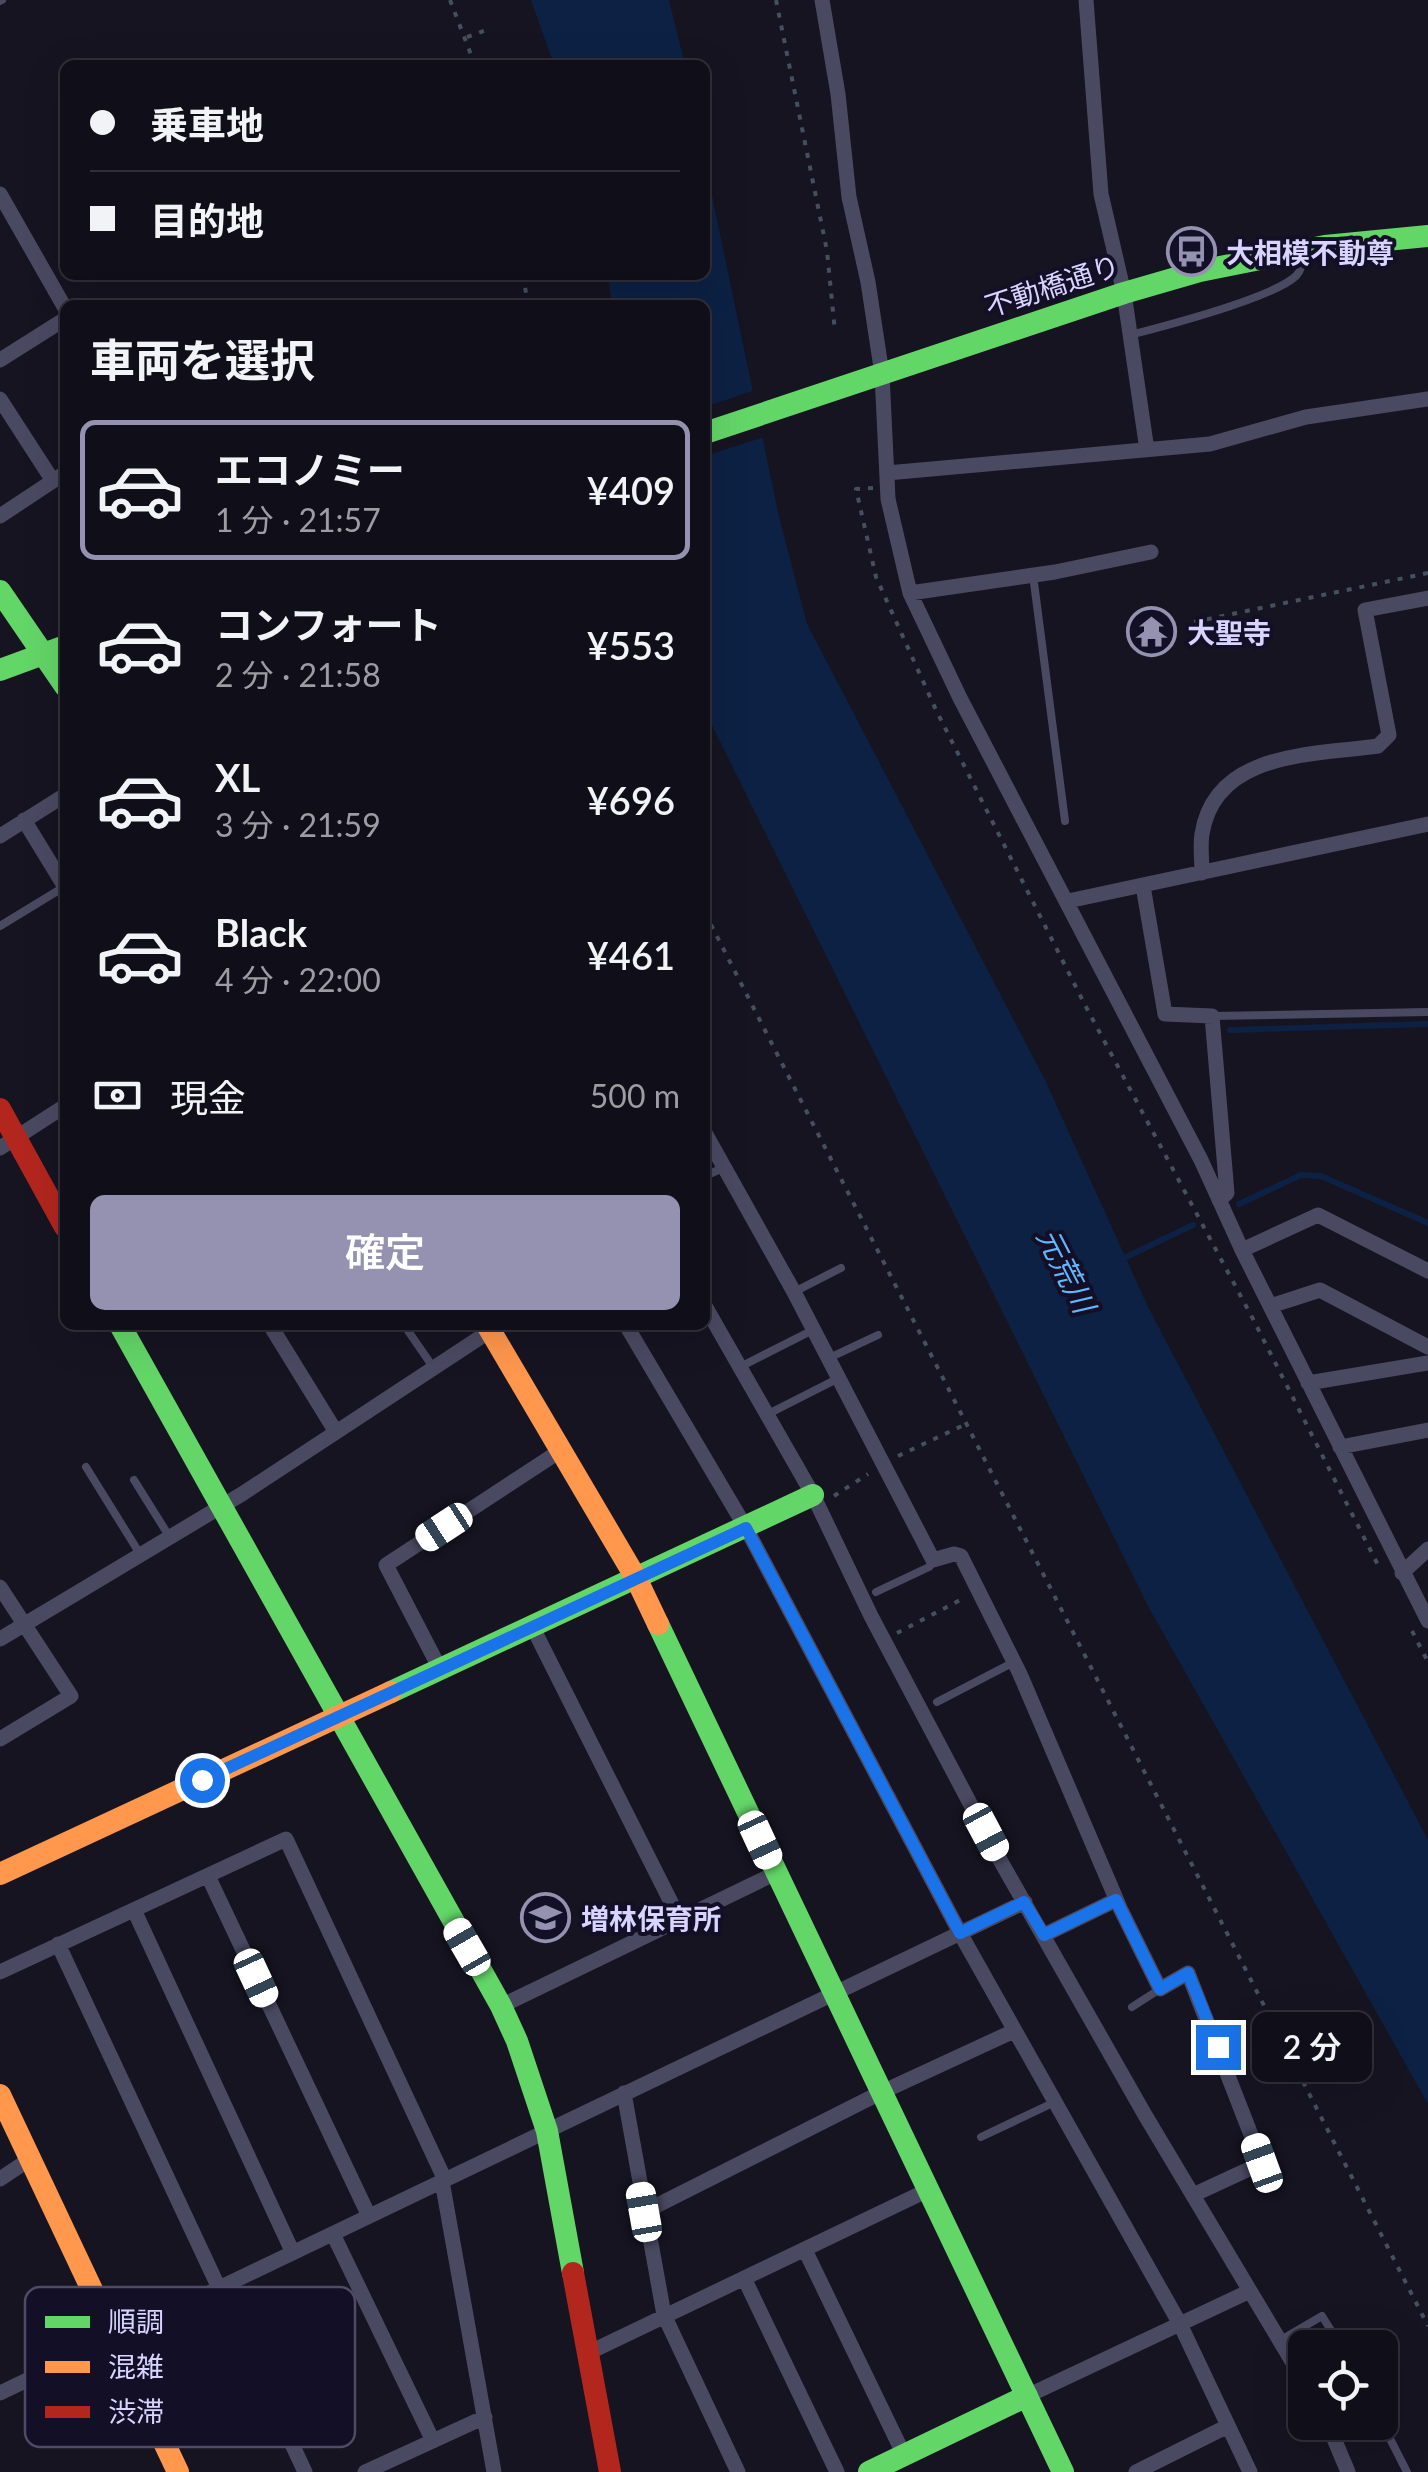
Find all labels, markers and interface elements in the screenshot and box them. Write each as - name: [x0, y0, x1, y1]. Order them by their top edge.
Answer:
- text: 乗車地: [150, 101, 264, 147]
- text: 目的地: [150, 197, 264, 243]
- bus stop icon: 大相模不動尊: [1165, 226, 1217, 278]
- place label: 大相模不動尊: [1226, 235, 1394, 269]
- street label: 不動橋通り: [980, 247, 1124, 323]
- text: 車両を選択: [90, 333, 315, 387]
- icon: car: [95, 445, 185, 535]
- text: エコノミー: [215, 446, 405, 492]
- text: ¥409: [587, 467, 675, 513]
- text: 1 分 · 21:57: [215, 500, 381, 539]
- icon: car: [95, 600, 185, 690]
- text: コンフォート: [215, 601, 442, 647]
- temple icon: 大聖寺: [1126, 606, 1178, 658]
- place label: 大聖寺: [1187, 615, 1271, 649]
- text: ¥553: [587, 622, 675, 668]
- text: 2 分 · 21:58: [215, 655, 381, 694]
- text: XL: [215, 754, 260, 800]
- icon: car: [95, 755, 185, 845]
- text: ¥696: [587, 777, 675, 823]
- text: 3 分 · 21:59: [215, 805, 381, 844]
- text: Black: [215, 909, 307, 955]
- icon: car: [95, 910, 185, 1000]
- text: ¥461: [587, 932, 675, 978]
- text: 4 分 · 22:00: [215, 960, 381, 999]
- icon: cash: [90, 1068, 145, 1123]
- text: 現金: [170, 1074, 246, 1120]
- text: 500 m: [590, 1076, 680, 1115]
- button: 確定: [90, 1195, 680, 1310]
- water label: 元荒川: [1031, 1222, 1105, 1321]
- car: [411, 1498, 477, 1556]
- route start: [180, 1758, 225, 1803]
- car: [959, 1798, 1013, 1866]
- car: [734, 1806, 786, 1874]
- school or university icon: 増林保育所: [520, 1892, 572, 1944]
- place label: 増林保育所: [581, 1901, 721, 1935]
- car: [439, 1914, 495, 1980]
- car: [230, 1944, 282, 2012]
- callout: 2 分: [1253, 2012, 1373, 2082]
- route end: [1196, 2025, 1241, 2070]
- text: 2 分: [1283, 2027, 1341, 2066]
- car: [1238, 2130, 1286, 2196]
- car: [624, 2180, 664, 2244]
- legend: [25, 2287, 355, 2447]
- text: 順調: [108, 2304, 164, 2338]
- map controls: [1288, 2330, 1398, 2440]
- button: locate: [1288, 2330, 1398, 2440]
- text: 混雑: [108, 2349, 164, 2383]
- text: 渋滞: [108, 2394, 164, 2428]

